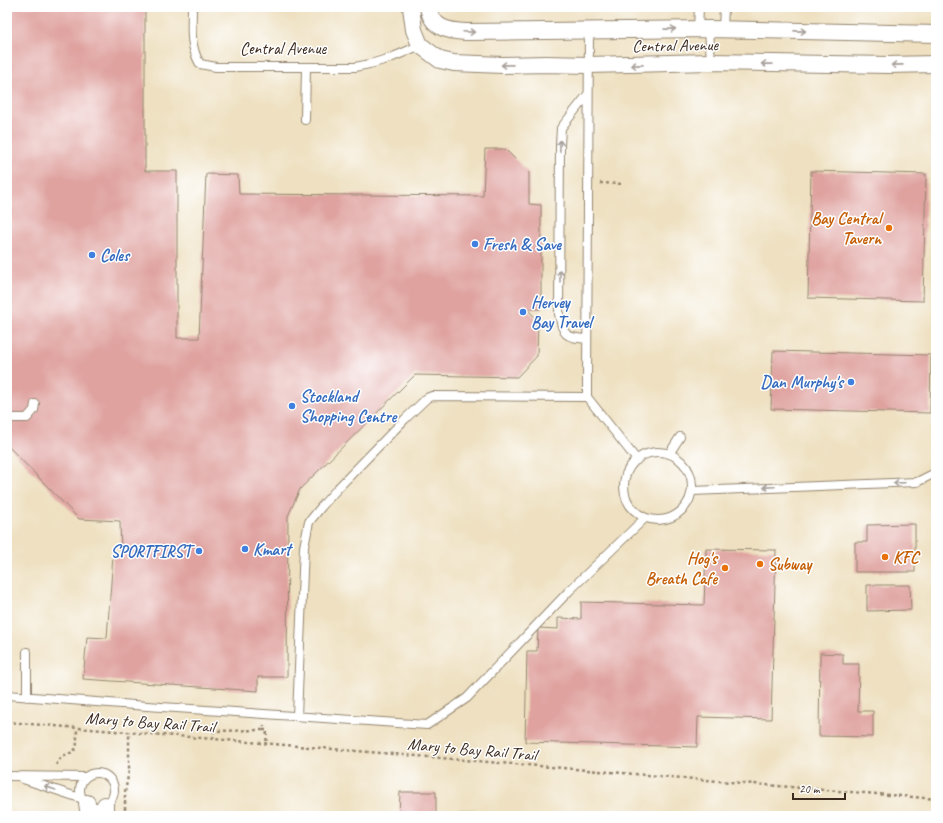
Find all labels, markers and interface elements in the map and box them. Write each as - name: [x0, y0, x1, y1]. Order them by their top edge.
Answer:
- one-way arrow: [663, 25, 676, 33]
- one-way arrow: [793, 27, 806, 35]
- one-way arrow: [462, 28, 475, 35]
- street label: Central Avenue: [632, 34, 720, 57]
- street label: Central Avenue: [240, 38, 327, 59]
- one-way arrow: [761, 60, 774, 67]
- one-way arrow: [501, 61, 514, 69]
- one-way arrow: [631, 61, 644, 68]
- one-way arrow: [891, 61, 904, 69]
- one-way arrow: [556, 140, 564, 153]
- place label: Bay Central Tavern: [811, 208, 884, 249]
- marker: Bay Central Tavern: [884, 223, 894, 233]
- place label: Fresh & Save: [483, 234, 562, 255]
- marker: Fresh & Save: [470, 239, 480, 249]
- place label: Coles: [100, 245, 131, 266]
- marker: Coles: [87, 250, 97, 260]
- one-way arrow: [556, 270, 563, 283]
- place label: Hervey Bay Travel: [531, 292, 595, 333]
- marker: Hervey Bay Travel: [518, 307, 528, 317]
- place label: Dan Murphy's: [761, 372, 845, 393]
- marker: Dan Murphy's: [846, 377, 856, 387]
- place label: Stockland Shopping Centre: [300, 386, 399, 427]
- marker: Stockland Shopping Centre: [287, 401, 297, 411]
- one-way arrow: [893, 479, 906, 486]
- one-way arrow: [763, 483, 776, 491]
- place label: Kmart: [253, 539, 293, 560]
- place label: SPORTFIRST: [111, 541, 195, 562]
- marker: Kmart: [240, 544, 250, 554]
- marker: SPORTFIRST: [194, 546, 204, 556]
- place label: KFC: [893, 547, 921, 568]
- place label: Hog's Breath Cafe: [646, 548, 719, 589]
- marker: KFC: [880, 552, 890, 562]
- place label: Subway: [768, 554, 814, 575]
- marker: Subway: [755, 559, 765, 569]
- marker: Hog's Breath Cafe: [720, 563, 730, 573]
- street label: Mary to Bay Rail Trail: [85, 708, 218, 738]
- street label: Mary to Bay Rail Trail: [407, 733, 540, 766]
- scale bar: [793, 775, 845, 801]
- text: 20 m: [799, 781, 821, 797]
- one-way arrow: [43, 784, 56, 791]

